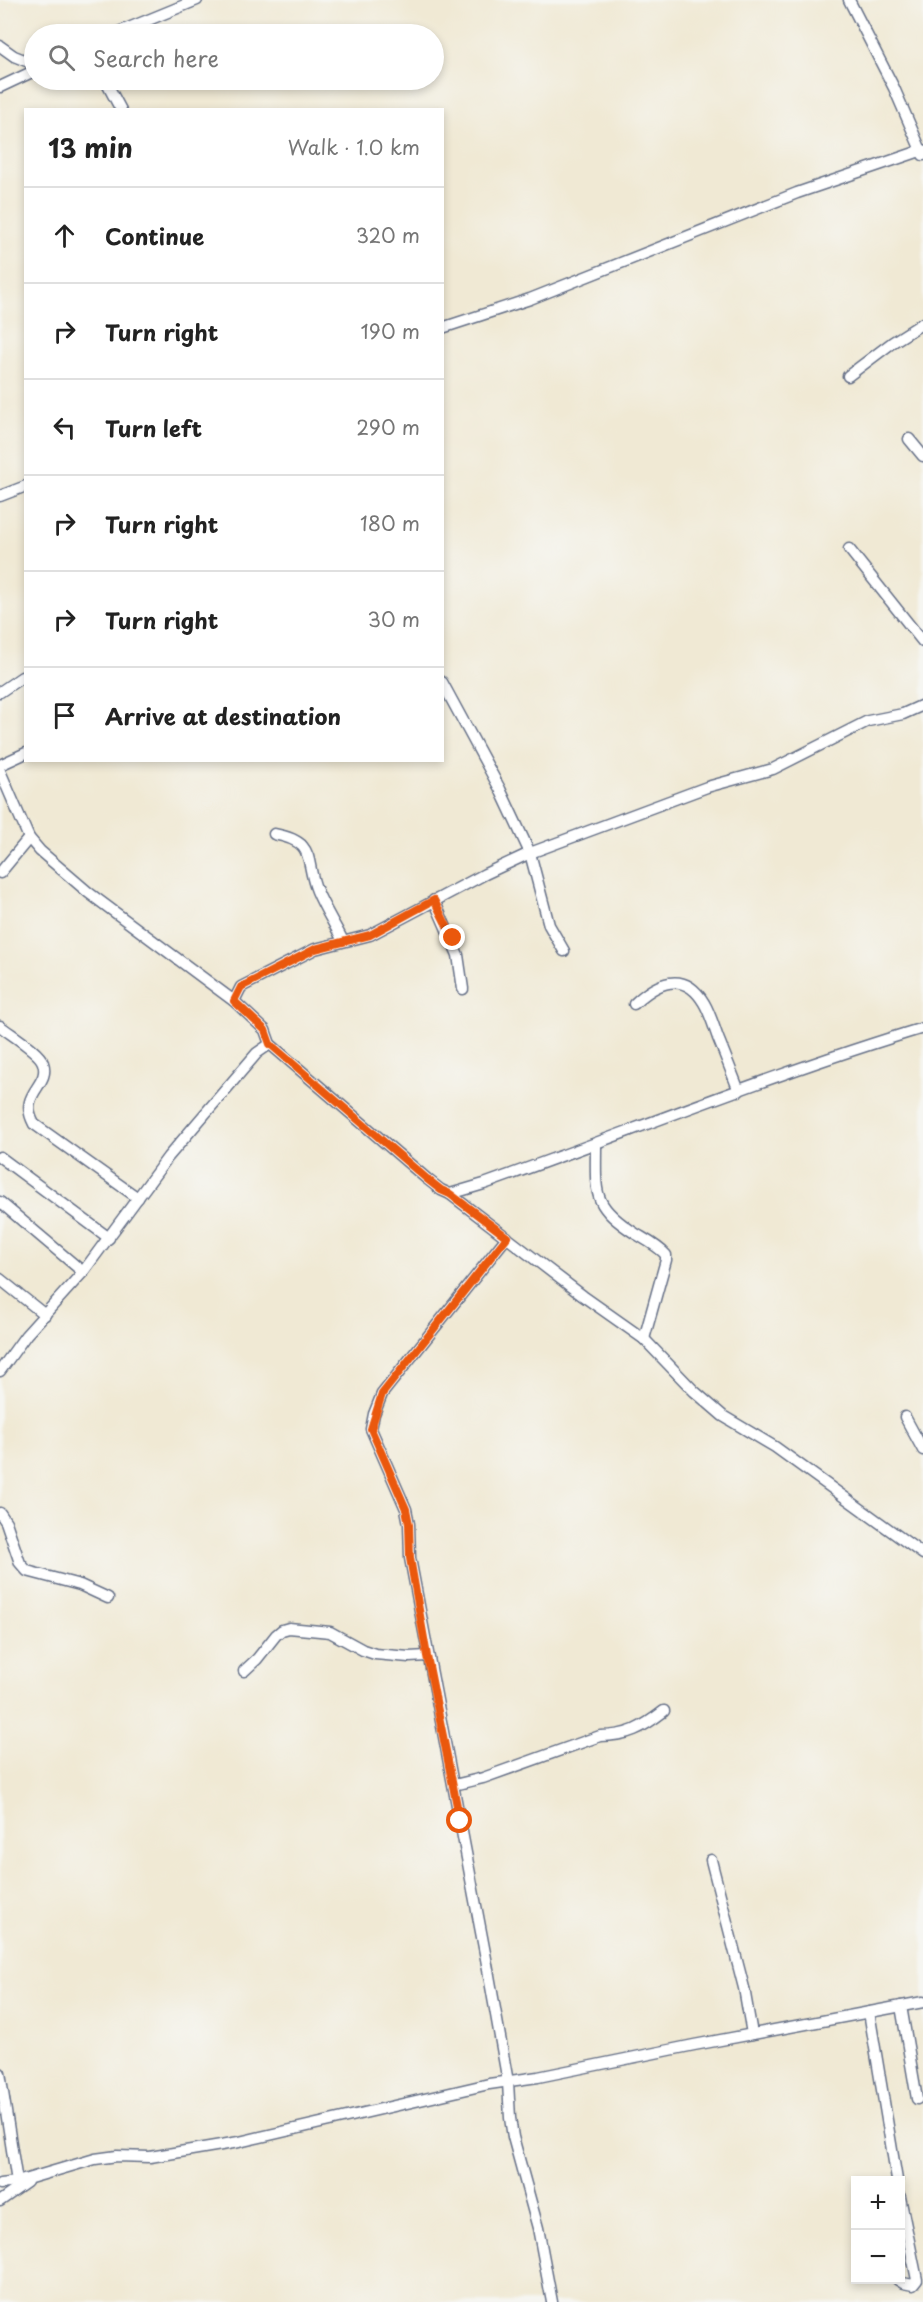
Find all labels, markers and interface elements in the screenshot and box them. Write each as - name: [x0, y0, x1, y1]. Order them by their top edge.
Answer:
- search box: [24, 24, 444, 90]
- icon: search: [45, 41, 78, 74]
- text: Search here: [93, 41, 219, 74]
- text: 13 min: [48, 128, 133, 167]
- text: Walk · 1.0 km: [288, 132, 420, 162]
- icon: ahead: [48, 219, 81, 252]
- text: Continue: [105, 219, 204, 252]
- text: 320 m: [356, 220, 420, 250]
- icon: right: [48, 315, 81, 348]
- text: Turn right: [105, 315, 218, 348]
- text: 190 m: [361, 316, 420, 346]
- icon: left: [48, 411, 81, 444]
- text: Turn left: [105, 411, 202, 444]
- text: 290 m: [356, 412, 420, 442]
- icon: right: [48, 507, 81, 540]
- text: Turn right: [105, 507, 218, 540]
- text: 180 m: [360, 508, 420, 538]
- icon: right: [48, 603, 81, 636]
- text: Turn right: [105, 603, 218, 636]
- text: 30 m: [367, 604, 420, 634]
- icon: arrive: [48, 699, 81, 732]
- text: Arrive at destination: [105, 699, 341, 732]
- route end: [439, 924, 465, 950]
- route start: [446, 1807, 472, 1833]
- map controls: [851, 2176, 905, 2284]
- button: +: [851, 2176, 905, 2230]
- button: −: [851, 2230, 905, 2284]

